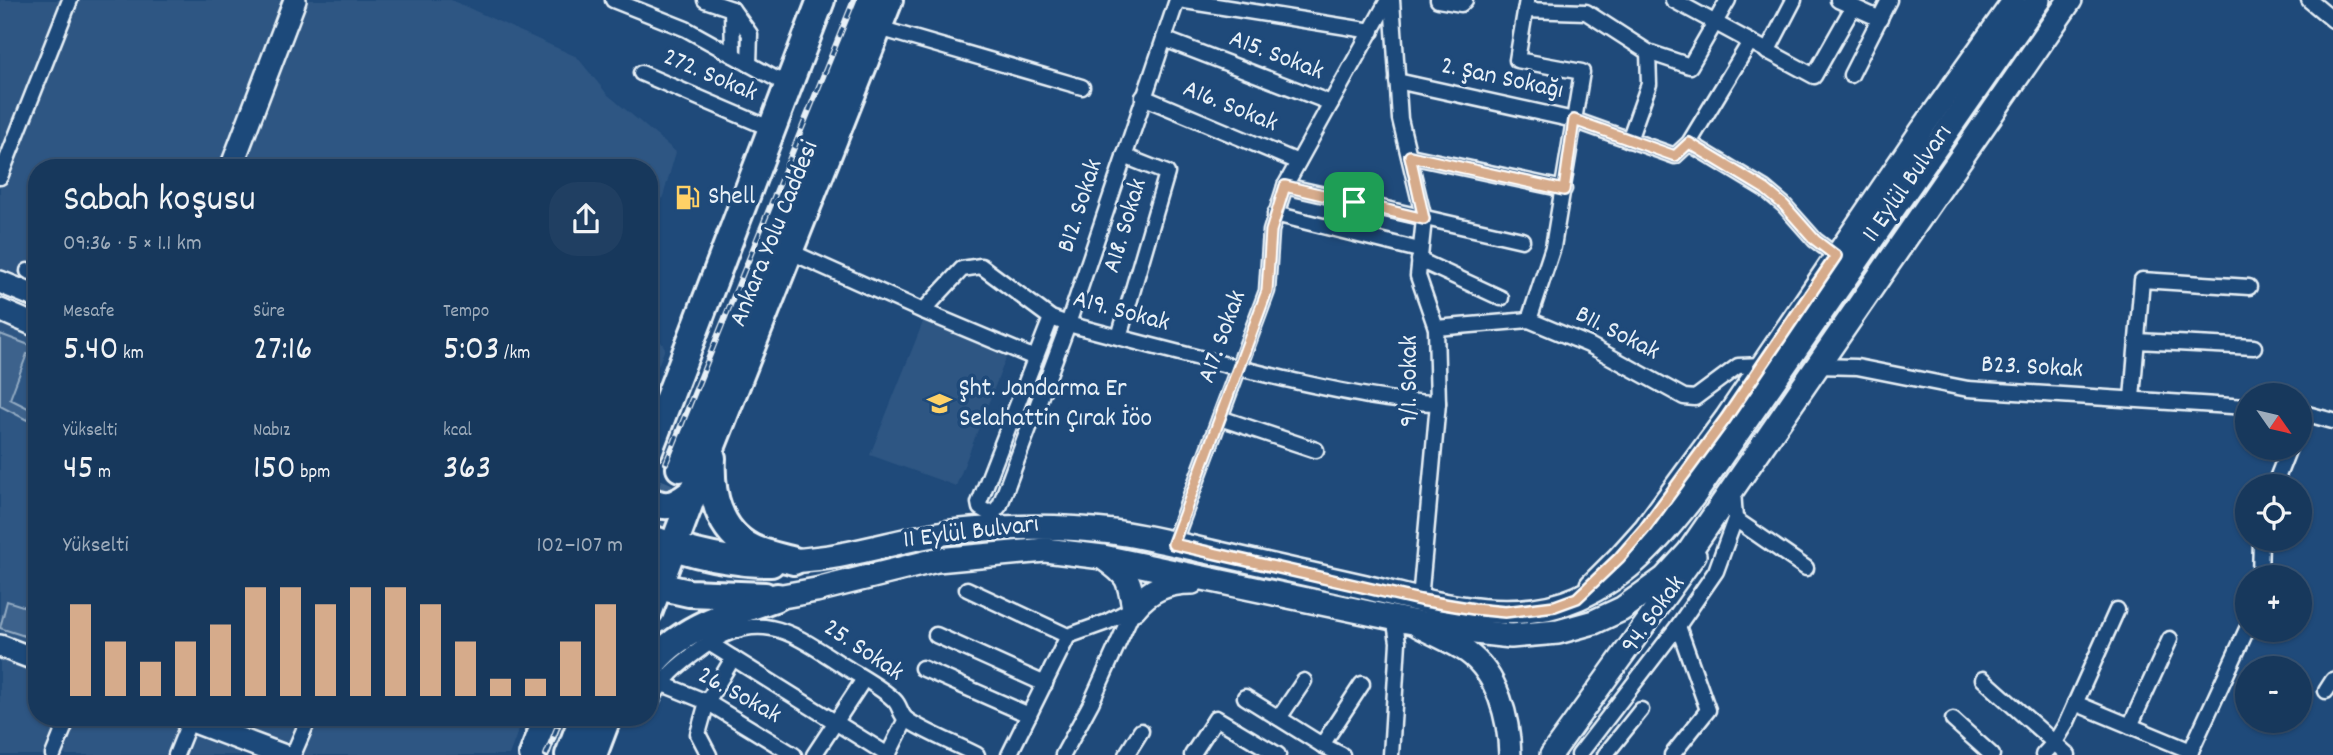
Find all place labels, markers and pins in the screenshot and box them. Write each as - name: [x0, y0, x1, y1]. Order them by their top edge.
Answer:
- pin: [1324, 172, 1384, 232]
- place label: Shell: [708, 179, 755, 216]
- fuel station icon: Shell: [674, 183, 702, 211]
- place label: Şht. Jandarma Er Selahattin Çırak İöo: [959, 371, 1152, 438]
- school or university icon: Şht. Jandarma Er Selahattin Çırak İöo: [925, 390, 953, 418]

